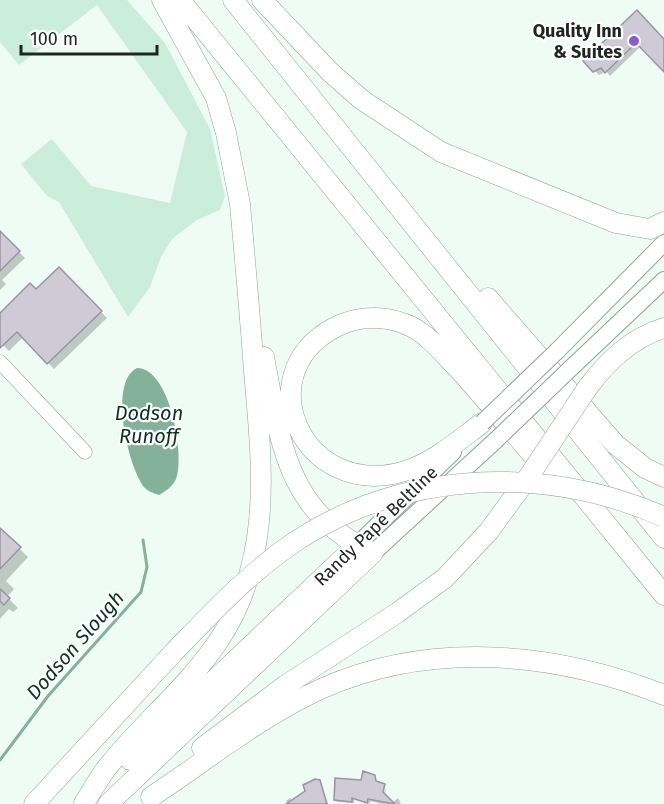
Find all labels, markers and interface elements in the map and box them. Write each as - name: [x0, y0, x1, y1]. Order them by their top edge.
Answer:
- scale bar: [21, 18, 158, 56]
- place label: Quality Inn & Suites: [533, 20, 622, 63]
- text: 100 m: [30, 28, 78, 50]
- marker: Quality Inn & Suites: [627, 34, 641, 48]
- water label: Dodson Runoff: [115, 401, 183, 448]
- street label: Randy Papé Beltline: [310, 461, 442, 591]
- water label: Dodson Slough: [21, 586, 129, 704]

